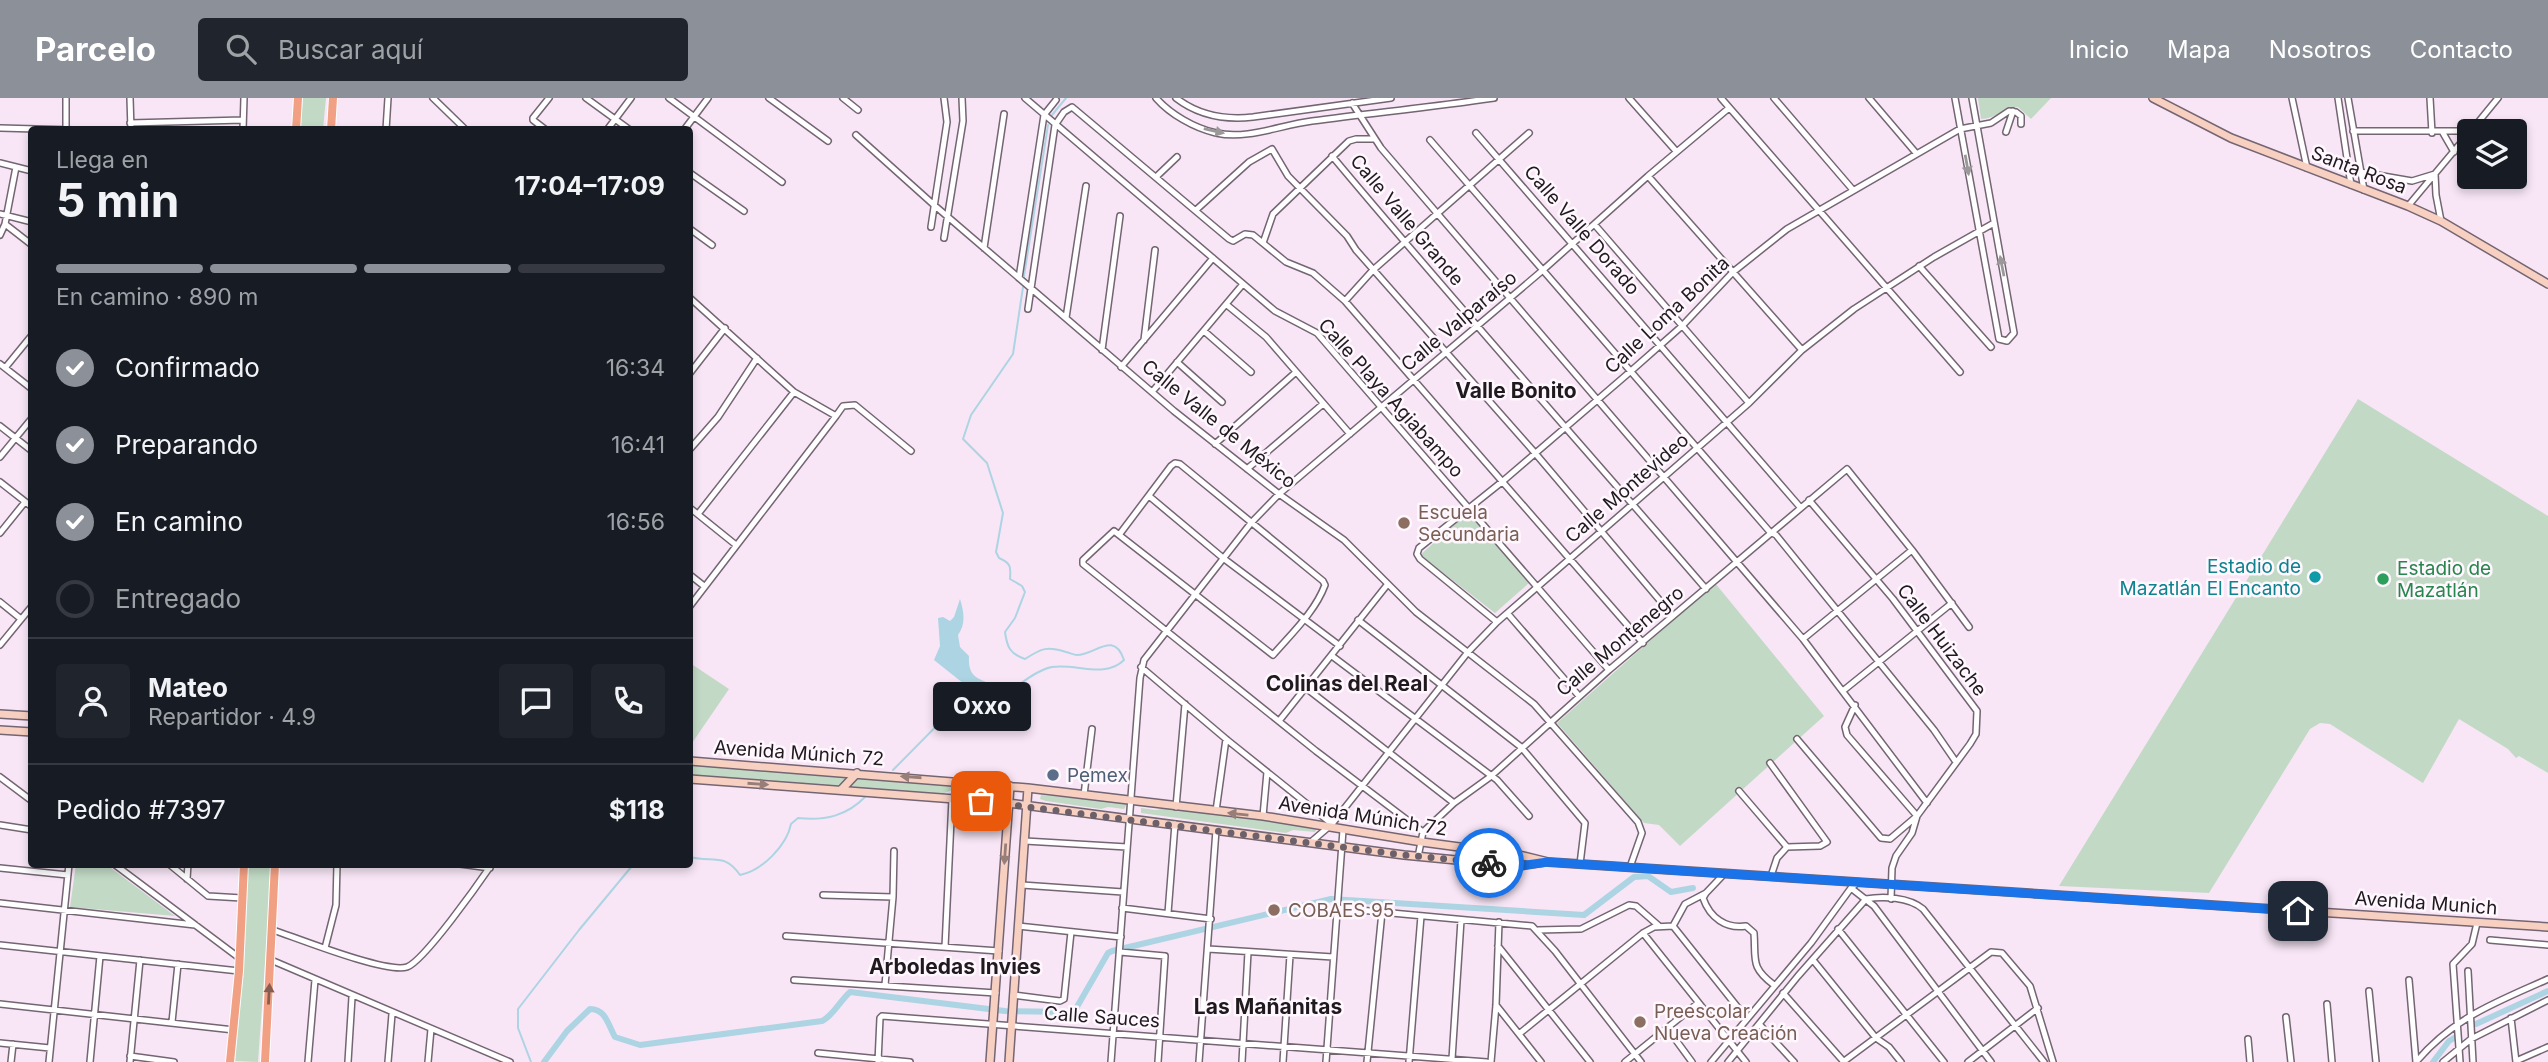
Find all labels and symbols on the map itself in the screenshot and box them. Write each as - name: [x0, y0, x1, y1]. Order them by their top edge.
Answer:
- one-way arrow: [1203, 126, 1225, 137]
- street label: Santa Rosa: [2308, 141, 2410, 199]
- street label: Calle Valle Grande: [1345, 150, 1469, 290]
- one-way arrow: [1962, 154, 1973, 176]
- street label: Calle Valle Dorado: [1519, 160, 1645, 300]
- street label: Calle Loma Bonita: [1600, 251, 1734, 379]
- one-way arrow: [1996, 255, 2007, 277]
- street label: Calle Valparaíso: [1396, 266, 1522, 376]
- street label: Calle Playa Agiabampo: [1314, 314, 1468, 482]
- street label: Calle Valle de México: [1137, 355, 1301, 493]
- district label: Valle Bonito: [1455, 378, 1577, 403]
- street label: Calle Montevideo: [1561, 428, 1693, 548]
- place label: Escuela Secundaria: [1418, 501, 1520, 546]
- marker: Escuela Secundaria: [1396, 515, 1412, 531]
- place label: Estadio de Mazatlán El Encanto: [2120, 555, 2301, 600]
- place label: Estadio de Mazatlán: [2397, 557, 2491, 602]
- marker: Estadio de Mazatlán El Encanto: [2307, 569, 2323, 585]
- marker: Estadio de Mazatlán: [2375, 571, 2391, 587]
- street label: Calle Huizache: [1892, 579, 1992, 701]
- street label: Calle Montenegro: [1552, 581, 1688, 701]
- district label: Colinas del Real: [1266, 671, 1428, 696]
- callout: Oxxo: [932, 682, 1030, 731]
- street label: Avenida Múnich 72: [713, 736, 885, 770]
- place label: Pemex: [1067, 764, 1128, 787]
- marker: Pemex: [1045, 767, 1061, 783]
- one-way arrow: [900, 771, 922, 782]
- pin: [951, 771, 1011, 831]
- one-way arrow: [747, 778, 769, 789]
- street label: Avenida Múnich 72: [1277, 791, 1449, 841]
- one-way arrow: [1227, 808, 1249, 819]
- courier: [1454, 828, 1524, 898]
- one-way arrow: [999, 844, 1010, 866]
- pin: [2268, 881, 2328, 941]
- street label: Avenida Munich: [2354, 887, 2498, 919]
- place label: COBAES 95: [1288, 899, 1394, 922]
- marker: COBAES 95: [1266, 902, 1282, 918]
- district label: Arboledas Invies: [869, 954, 1041, 979]
- one-way arrow: [264, 983, 275, 1005]
- district label: Las Mañanitas: [1194, 994, 1342, 1019]
- place label: Preescolar Nueva Creación: [1654, 1000, 1798, 1045]
- street label: Calle Sauces: [1043, 1001, 1161, 1033]
- marker: Preescolar Nueva Creación: [1632, 1014, 1648, 1030]

